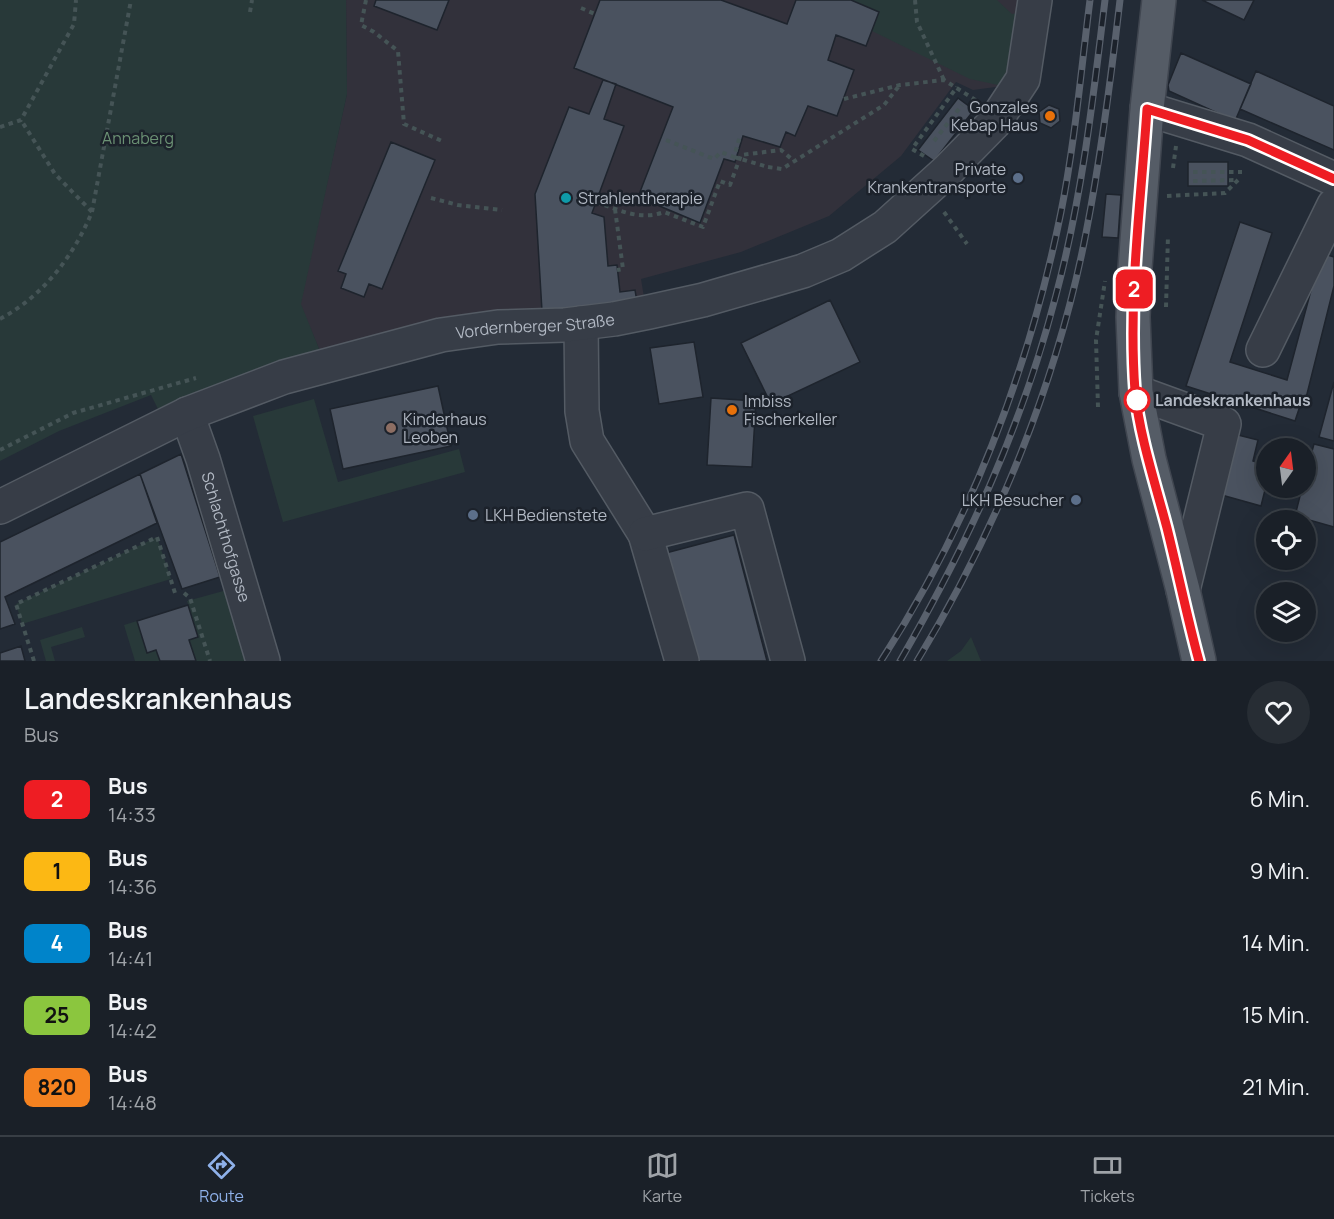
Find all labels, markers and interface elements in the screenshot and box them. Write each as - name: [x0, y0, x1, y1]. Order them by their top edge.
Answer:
- place label: Gonzales Kebap Haus: [951, 96, 1038, 136]
- marker: Gonzales Kebap Haus: [1043, 109, 1057, 123]
- park label: Annaberg: [102, 127, 174, 149]
- place label: Private Krankentransporte: [867, 158, 1006, 198]
- marker: Private Krankentransporte: [1011, 171, 1025, 185]
- place label: Strahlentherapie: [578, 187, 703, 209]
- marker: Strahlentherapie: [559, 191, 573, 205]
- line badge: 2: [1114, 270, 1154, 308]
- text: 2: [1128, 275, 1140, 303]
- street label: Vordernberger Straße: [454, 308, 616, 344]
- marker: Landeskrankenhaus: [1124, 387, 1150, 413]
- place label: Landeskrankenhaus: [1155, 389, 1311, 411]
- place label: Imbiss Fischerkeller: [744, 390, 838, 430]
- marker: Imbiss Fischerkeller: [725, 403, 739, 417]
- place label: Kinderhaus Leoben: [403, 408, 487, 448]
- marker: Kinderhaus Leoben: [384, 421, 398, 435]
- north arrow: [1256, 438, 1316, 498]
- map controls: [1256, 438, 1316, 642]
- street label: Schlachthofgasse: [196, 469, 256, 605]
- place label: LKH Besucher: [962, 489, 1064, 511]
- marker: LKH Besucher: [1069, 493, 1083, 507]
- place label: LKH Bedienstete: [485, 504, 607, 526]
- marker: LKH Bedienstete: [466, 508, 480, 522]
- button: locate: [1256, 510, 1316, 570]
- button: layers: [1256, 582, 1316, 642]
- text: Landeskrankenhaus: [24, 679, 292, 717]
- button: heart: [1247, 681, 1310, 744]
- text: Bus: [24, 721, 59, 748]
- text: Bus: [108, 771, 148, 801]
- text: 6 Min.: [1250, 784, 1310, 814]
- text: 2: [51, 785, 63, 813]
- text: 14:33: [108, 801, 156, 828]
- text: Bus: [108, 843, 148, 873]
- text: 9 Min.: [1250, 856, 1310, 886]
- text: 1: [52, 857, 62, 885]
- text: 14:36: [108, 873, 157, 900]
- text: Bus: [108, 915, 148, 945]
- text: 14 Min.: [1242, 928, 1310, 958]
- text: 4: [51, 929, 63, 957]
- text: 14:41: [108, 945, 153, 972]
- text: Bus: [108, 987, 148, 1017]
- text: 15 Min.: [1242, 1000, 1310, 1030]
- text: 25: [45, 1001, 69, 1029]
- text: 14:42: [108, 1017, 157, 1044]
- text: Bus: [108, 1059, 148, 1089]
- text: 21 Min.: [1242, 1072, 1310, 1102]
- text: 820: [37, 1073, 77, 1101]
- text: 14:48: [108, 1089, 157, 1116]
- tab: Route: [199, 1149, 244, 1207]
- tab: Karte: [642, 1149, 682, 1207]
- tab: Tickets: [1081, 1149, 1135, 1207]

